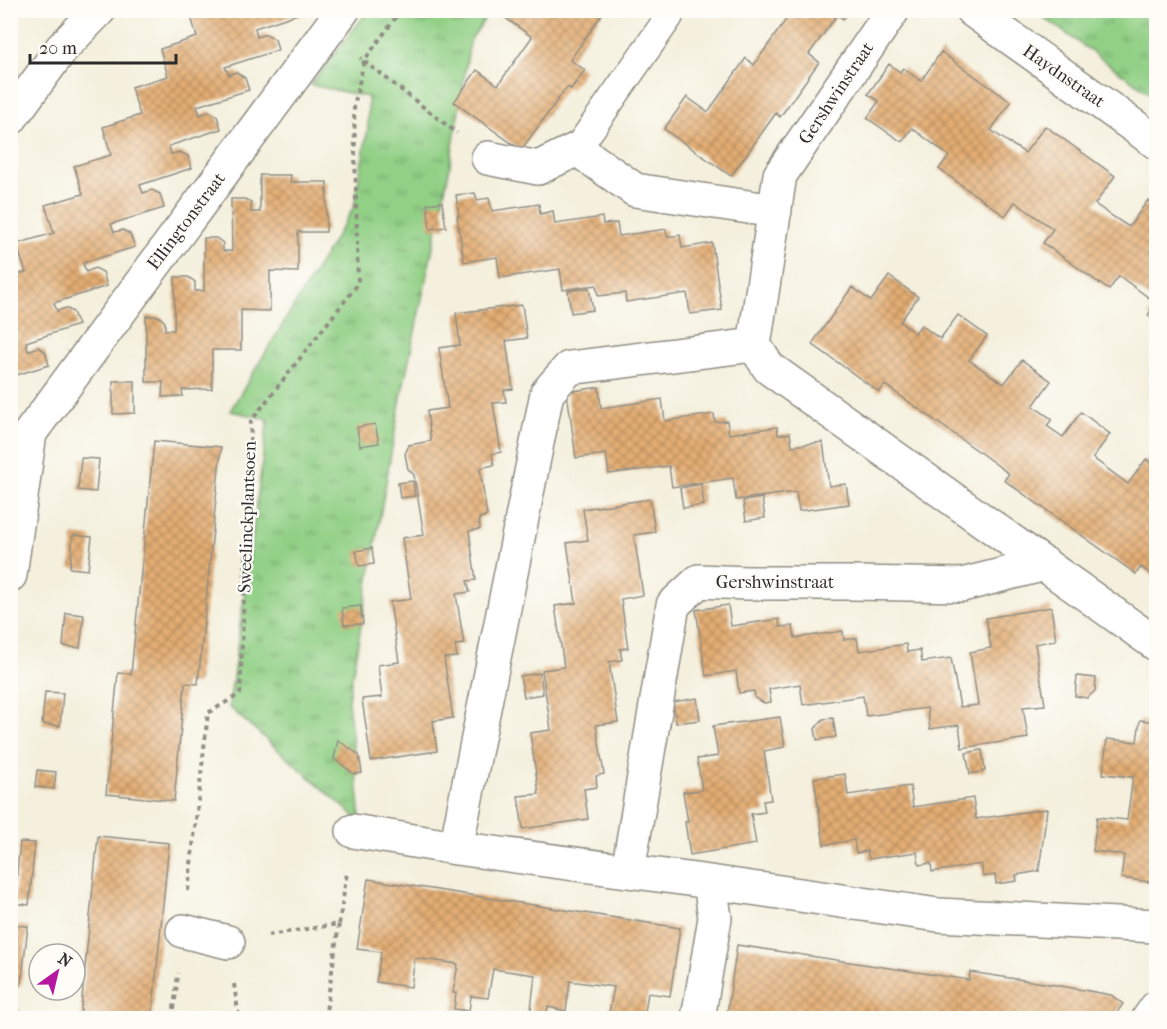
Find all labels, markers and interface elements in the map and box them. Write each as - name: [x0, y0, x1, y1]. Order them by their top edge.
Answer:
- scale bar: [30, 27, 176, 65]
- text: 20 m: [39, 38, 77, 59]
- street label: Gershwinstraat: [795, 38, 879, 148]
- street label: Haydnstraat: [1019, 40, 1109, 113]
- street label: Ellingtonstraat: [143, 168, 230, 274]
- street label: Sweelinckplantsoen: [234, 440, 261, 594]
- street label: Gershwinstraat: [716, 572, 835, 593]
- north arrow: [27, 942, 87, 1002]
- text: N: [55, 949, 76, 972]

